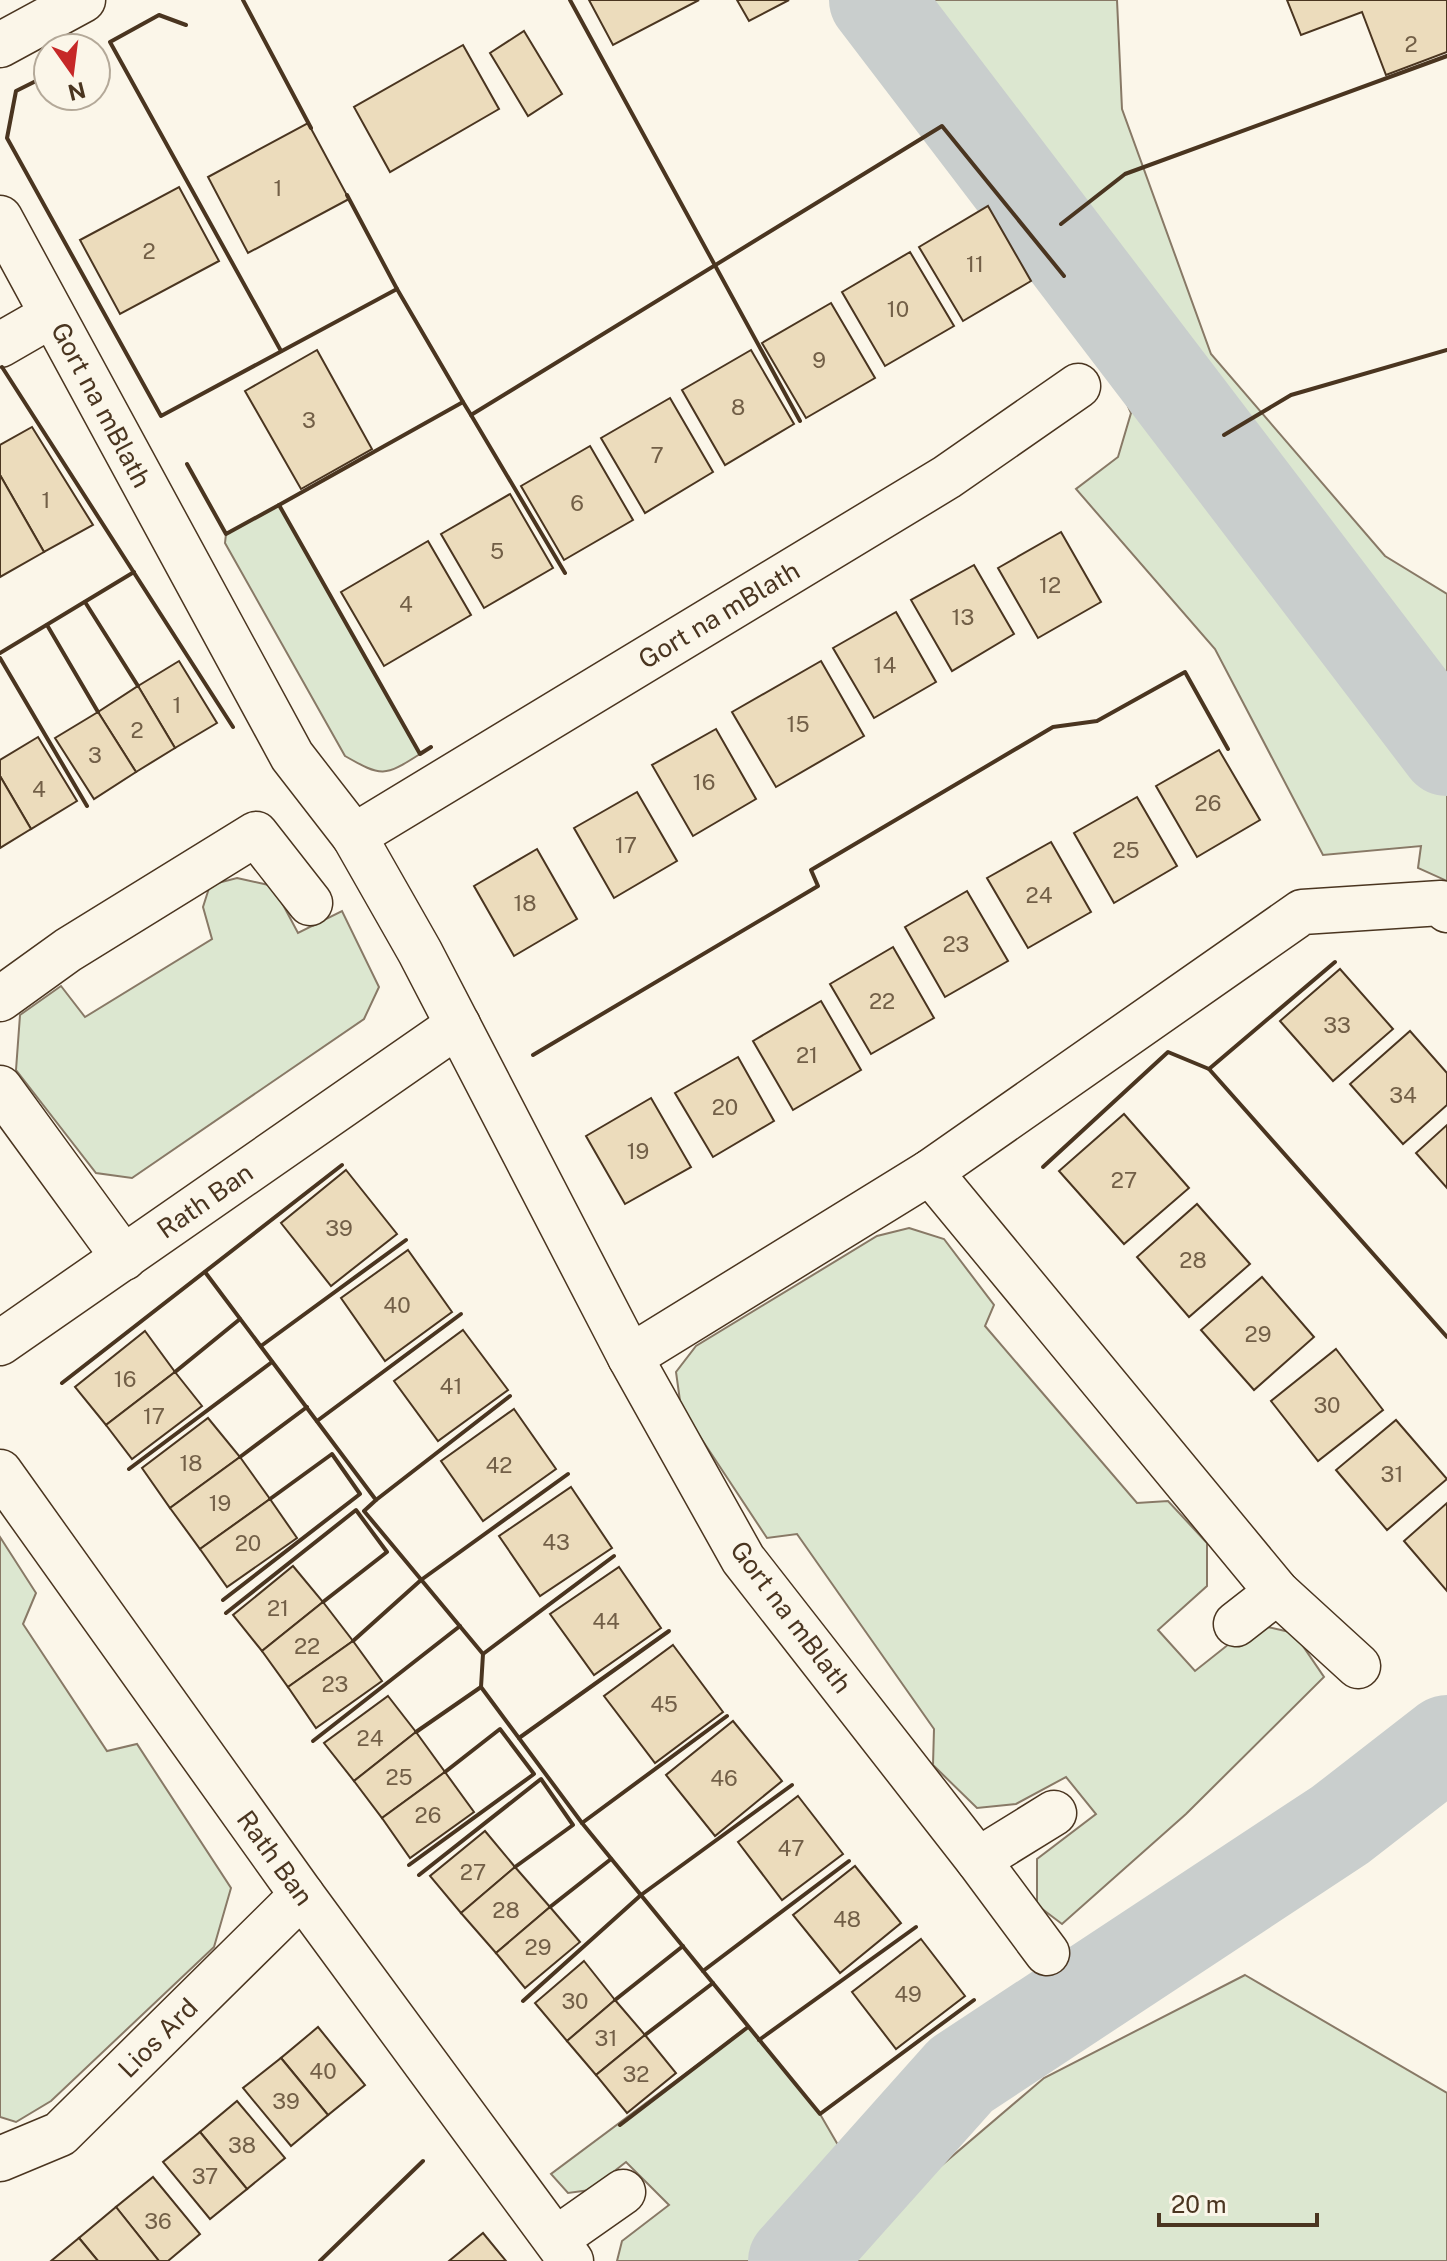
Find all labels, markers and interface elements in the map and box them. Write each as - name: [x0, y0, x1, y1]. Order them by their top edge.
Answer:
- house number: 2: [1404, 31, 1418, 57]
- north arrow: [32, 32, 112, 112]
- text: N: [65, 77, 88, 106]
- house number: 1: [274, 175, 282, 201]
- house number: 2: [142, 238, 156, 264]
- house number: 11: [966, 251, 984, 277]
- house number: 10: [887, 296, 909, 322]
- street label: Gort na mBlath: [45, 317, 158, 492]
- house number: 9: [812, 347, 826, 373]
- house number: 8: [731, 394, 745, 420]
- house number: 3: [302, 407, 316, 433]
- house number: 7: [650, 442, 664, 468]
- house number: 1: [42, 487, 50, 513]
- house number: 6: [570, 490, 584, 516]
- house number: 5: [490, 538, 504, 564]
- street label: Gort na mBlath: [633, 554, 805, 675]
- house number: 12: [1039, 572, 1061, 598]
- house number: 4: [399, 591, 413, 617]
- house number: 13: [952, 604, 974, 630]
- house number: 14: [874, 652, 897, 678]
- house number: 1: [173, 692, 181, 718]
- house number: 15: [786, 711, 810, 737]
- house number: 2: [130, 717, 144, 743]
- house number: 3: [88, 742, 102, 768]
- house number: 16: [693, 769, 715, 795]
- house number: 4: [32, 776, 46, 802]
- house number: 26: [1195, 790, 1221, 816]
- house number: 17: [615, 832, 637, 858]
- house number: 25: [1112, 837, 1140, 863]
- house number: 24: [1026, 882, 1053, 908]
- house number: 18: [513, 890, 537, 916]
- house number: 23: [943, 931, 969, 957]
- house number: 22: [869, 988, 895, 1014]
- house number: 33: [1323, 1012, 1351, 1038]
- house number: 21: [796, 1042, 818, 1068]
- house number: 34: [1389, 1082, 1417, 1108]
- house number: 20: [712, 1094, 738, 1120]
- house number: 19: [627, 1138, 649, 1164]
- street label: Rath Ban: [151, 1157, 258, 1245]
- house number: 27: [1111, 1167, 1137, 1193]
- house number: 39: [325, 1215, 353, 1241]
- house number: 28: [1179, 1247, 1207, 1273]
- house number: 40: [383, 1292, 411, 1318]
- house number: 29: [1245, 1321, 1271, 1347]
- house number: 16: [114, 1366, 136, 1392]
- house number: 41: [440, 1373, 462, 1399]
- house number: 30: [1313, 1392, 1341, 1418]
- house number: 17: [143, 1403, 165, 1429]
- house number: 18: [179, 1450, 203, 1476]
- house number: 42: [486, 1452, 512, 1478]
- house number: 31: [1381, 1461, 1403, 1487]
- house number: 19: [209, 1490, 231, 1516]
- house number: 43: [542, 1529, 570, 1555]
- house number: 20: [235, 1530, 261, 1556]
- street label: Gort na mBlath: [724, 1535, 859, 1699]
- house number: 21: [267, 1595, 289, 1621]
- house number: 44: [592, 1608, 620, 1634]
- house number: 22: [294, 1633, 320, 1659]
- house number: 23: [322, 1671, 348, 1697]
- house number: 45: [650, 1691, 678, 1717]
- house number: 24: [357, 1725, 384, 1751]
- house number: 25: [385, 1764, 413, 1790]
- house number: 46: [710, 1765, 738, 1791]
- house number: 26: [415, 1802, 441, 1828]
- street label: Rath Ban: [231, 1804, 320, 1911]
- house number: 47: [777, 1835, 805, 1861]
- house number: 27: [460, 1859, 486, 1885]
- house number: 28: [492, 1897, 520, 1923]
- house number: 48: [833, 1906, 861, 1932]
- house number: 29: [525, 1934, 551, 1960]
- house number: 49: [894, 1981, 922, 2007]
- house number: 30: [561, 1988, 589, 2014]
- street label: Lios Ard: [112, 1992, 204, 2084]
- house number: 31: [595, 2025, 617, 2051]
- house number: 40: [309, 2058, 337, 2084]
- house number: 32: [623, 2061, 649, 2087]
- house number: 39: [272, 2088, 300, 2114]
- house number: 38: [228, 2132, 256, 2158]
- house number: 37: [192, 2163, 218, 2189]
- scale bar: [1159, 2177, 1317, 2227]
- text: 20 m: [1171, 2190, 1227, 2218]
- house number: 36: [144, 2208, 172, 2234]

